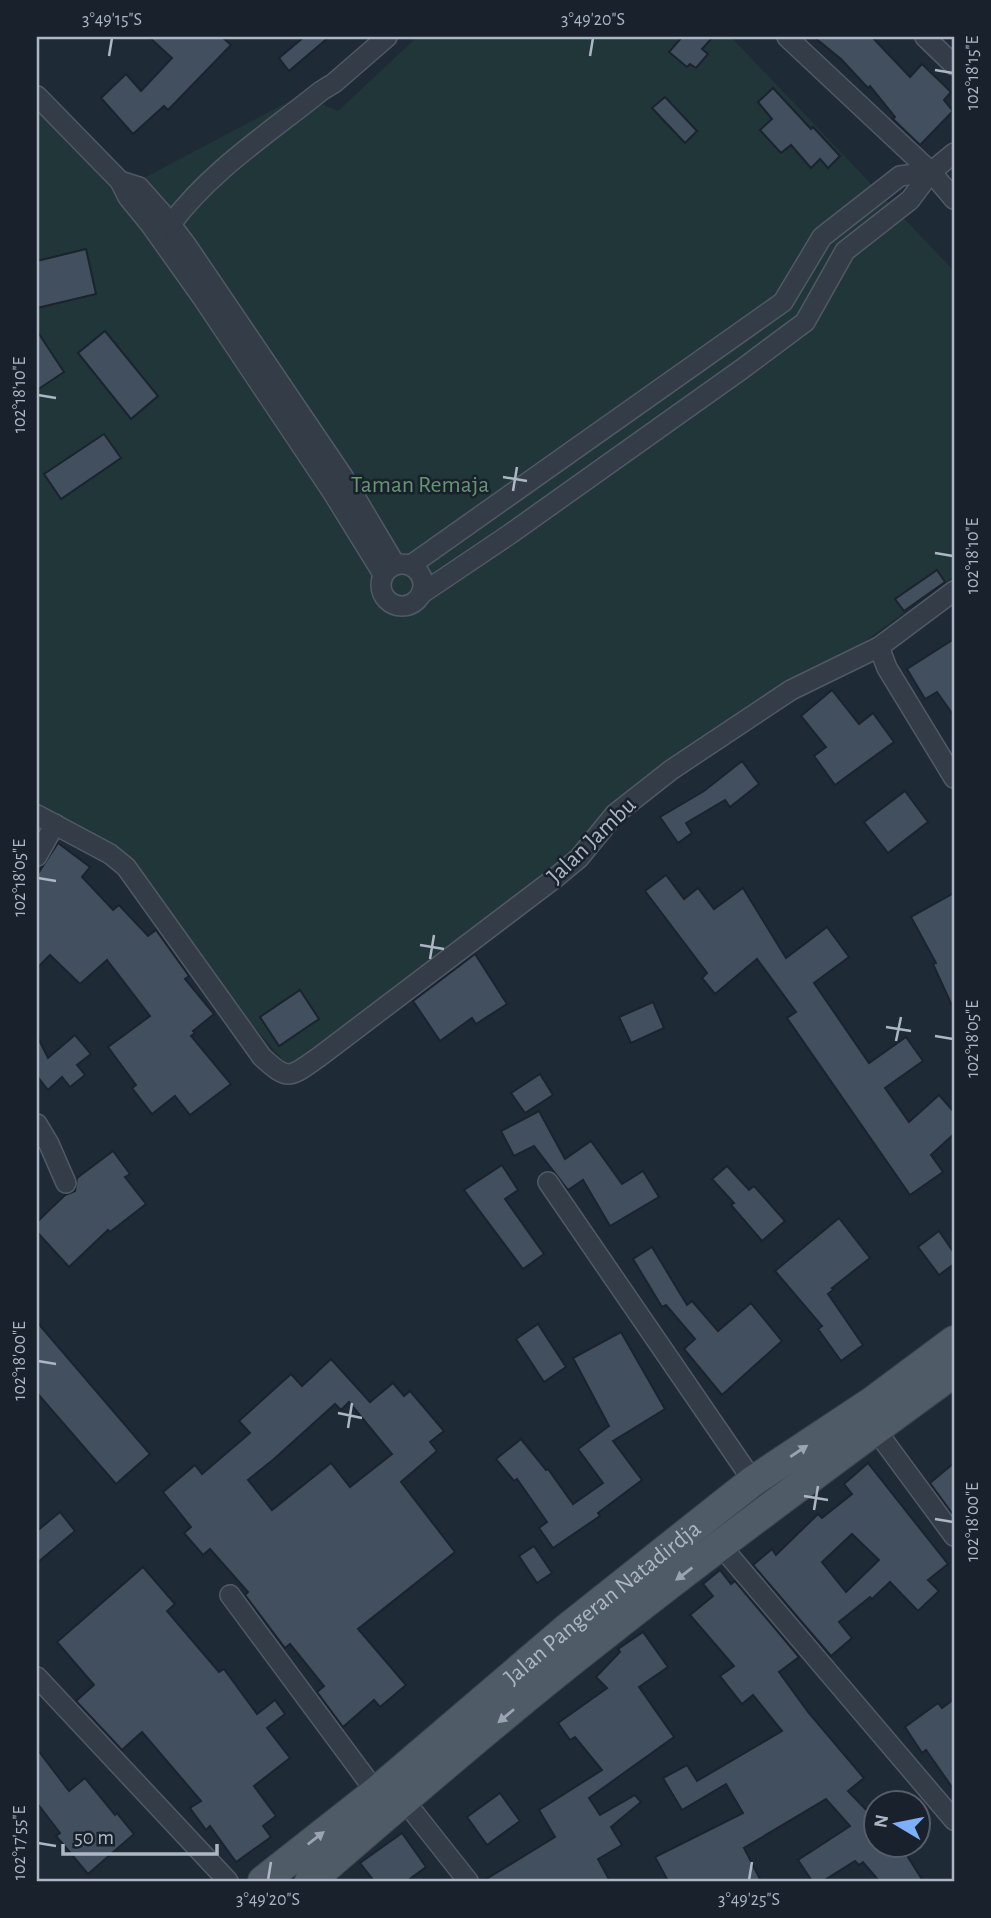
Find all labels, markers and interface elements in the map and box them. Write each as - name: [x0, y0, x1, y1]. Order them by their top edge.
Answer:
- text: 3°49'15"S: [82, 11, 142, 29]
- text: 3°49'20"S: [561, 11, 625, 29]
- text: 102°18'15"E: [964, 36, 982, 110]
- text: 102°18'10"E: [11, 357, 29, 433]
- park label: Taman Remaja: [351, 473, 489, 497]
- text: 102°18'10"E: [964, 518, 982, 594]
- street label: Jalan Jambu: [543, 793, 641, 889]
- text: 102°18'05"E: [11, 839, 29, 917]
- text: 102°18'05"E: [964, 1000, 982, 1078]
- text: 102°18'00"E: [11, 1321, 29, 1401]
- one-way arrow: [790, 1444, 808, 1458]
- text: 102°18'00"E: [964, 1482, 982, 1562]
- street label: Jalan Pangeran Natadirdja: [500, 1516, 705, 1690]
- one-way arrow: [675, 1567, 693, 1581]
- one-way arrow: [497, 1708, 515, 1723]
- north arrow: [862, 1788, 932, 1858]
- text: 102°17'55"E: [11, 1805, 29, 1880]
- scale bar: [63, 1813, 217, 1857]
- text: N: [871, 1813, 892, 1829]
- text: 50 m: [74, 1827, 114, 1848]
- one-way arrow: [307, 1832, 325, 1846]
- text: 3°49'20"S: [236, 1891, 300, 1909]
- text: 3°49'25"S: [718, 1891, 780, 1909]

